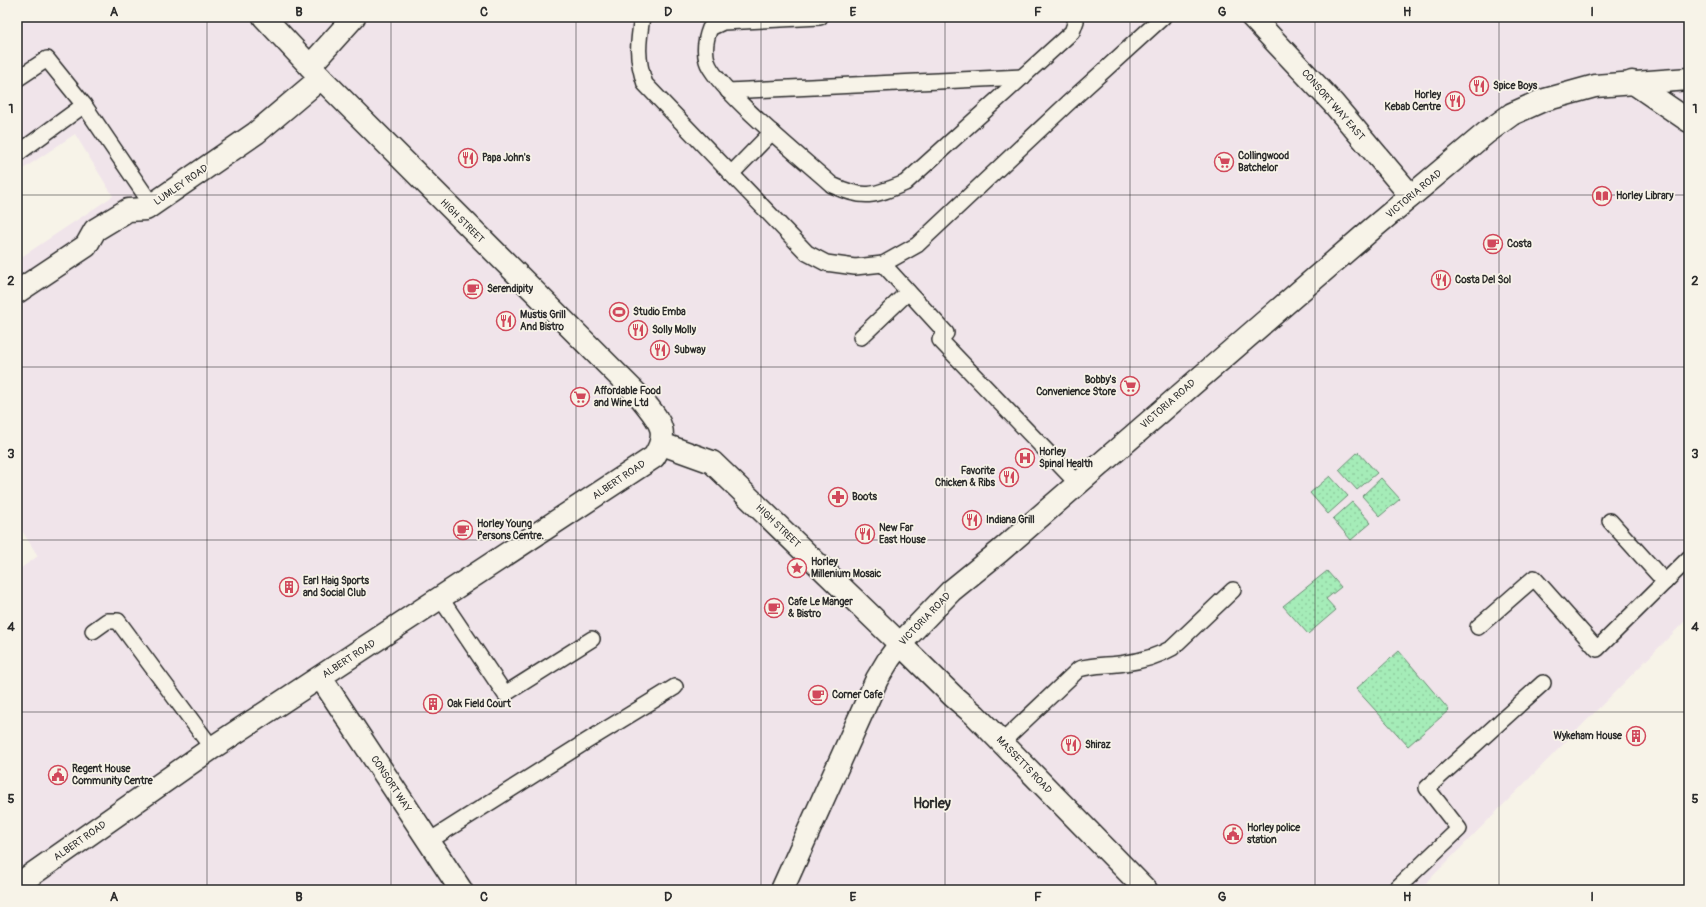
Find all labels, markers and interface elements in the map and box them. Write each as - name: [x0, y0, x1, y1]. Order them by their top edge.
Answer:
- text: A: [110, 4, 119, 20]
- text: B: [295, 4, 303, 20]
- text: C: [480, 4, 488, 20]
- text: D: [664, 4, 672, 20]
- text: E: [850, 4, 857, 20]
- text: F: [1034, 4, 1042, 20]
- text: G: [1218, 4, 1227, 20]
- text: H: [1403, 4, 1411, 20]
- text: I: [1590, 4, 1594, 20]
- street label: CONSORT WAY EAST: [1299, 67, 1367, 143]
- restaurant icon: Spice Boys: [1468, 75, 1490, 97]
- place label: Spice Boys: [1493, 80, 1538, 92]
- place label: Horley Kebab Centre: [1385, 89, 1442, 113]
- restaurant icon: Horley Kebab Centre: [1444, 90, 1466, 112]
- text: 1: [8, 101, 14, 117]
- text: 1: [1692, 101, 1698, 117]
- restaurant icon: Papa John's: [457, 147, 479, 169]
- place label: Collingwood Batchelor: [1238, 150, 1289, 174]
- supermarket icon: Collingwood Batchelor: [1213, 151, 1235, 173]
- place label: Papa John's: [482, 152, 531, 164]
- street label: LUMLEY ROAD: [152, 162, 210, 208]
- street label: VICTORIA ROAD: [1384, 167, 1444, 221]
- library icon: Horley Library: [1591, 185, 1613, 207]
- place label: Horley Library: [1616, 190, 1674, 202]
- street label: HIGH STREET: [438, 197, 487, 246]
- cafe icon: Costa: [1482, 233, 1504, 255]
- place label: Costa: [1507, 238, 1532, 250]
- restaurant icon: Costa Del Sol: [1430, 269, 1452, 291]
- text: 2: [7, 273, 15, 289]
- text: 2: [1691, 273, 1699, 289]
- place label: Costa Del Sol: [1455, 274, 1511, 286]
- cafe icon: Serendipity: [462, 278, 484, 300]
- place label: Serendipity: [487, 283, 534, 295]
- sports icon: Studio Emba: [608, 301, 630, 323]
- place label: Studio Emba: [633, 306, 686, 318]
- place label: Mustis Grill And Bistro: [520, 309, 566, 333]
- restaurant icon: Mustis Grill And Bistro: [495, 310, 517, 332]
- restaurant icon: Solly Molly: [627, 319, 649, 341]
- place label: Solly Molly: [652, 324, 697, 336]
- restaurant icon: Subway: [649, 339, 671, 361]
- place label: Subway: [674, 344, 706, 356]
- place label: Bobby's Convenience Store: [1036, 374, 1117, 398]
- supermarket icon: Bobby's Convenience Store: [1119, 375, 1141, 397]
- street label: VICTORIA ROAD: [1138, 377, 1198, 431]
- place label: Affordable Food and Wine Ltd: [594, 385, 661, 409]
- supermarket icon: Affordable Food and Wine Ltd: [569, 386, 591, 408]
- text: 3: [7, 446, 15, 462]
- place label: Horley Spinal Health: [1039, 446, 1093, 470]
- text: 3: [1691, 446, 1699, 462]
- hospital icon: Horley Spinal Health: [1014, 447, 1036, 469]
- street label: ALBERT ROAD: [590, 458, 648, 502]
- place label: Favorite Chicken & Ribs: [935, 465, 996, 489]
- restaurant icon: Favorite Chicken & Ribs: [998, 466, 1020, 488]
- pharmacy icon: Boots: [827, 486, 849, 508]
- place label: Boots: [852, 491, 877, 503]
- street label: HIGH STREET: [753, 502, 803, 550]
- restaurant icon: Indiana Grill: [961, 509, 983, 531]
- place label: Indiana Grill: [986, 514, 1035, 526]
- place label: Horley Young Persons Centre.: [477, 518, 544, 542]
- cafe icon: Horley Young Persons Centre.: [452, 519, 474, 541]
- place label: New Far East House: [879, 522, 927, 546]
- restaurant icon: New Far East House: [854, 523, 876, 545]
- place label: Horley Millenium Mosaic: [811, 556, 881, 580]
- place icon: Horley Millenium Mosaic: [786, 557, 808, 579]
- place label: Earl Haig Sports and Social Club: [303, 575, 369, 599]
- building icon: Earl Haig Sports and Social Club: [278, 576, 300, 598]
- street label: VICTORIA ROAD: [897, 590, 953, 648]
- place label: Cafe Le Manger & Bistro: [788, 596, 853, 620]
- cafe icon: Cafe Le Manger & Bistro: [763, 597, 785, 619]
- text: 4: [7, 619, 15, 635]
- text: 4: [1691, 619, 1699, 635]
- street label: ALBERT ROAD: [320, 637, 378, 681]
- cafe icon: Corner Cafe: [807, 684, 829, 706]
- place label: Corner Cafe: [832, 689, 884, 701]
- building icon: Oak Field Court: [422, 693, 444, 715]
- place label: Oak Field Court: [447, 698, 512, 710]
- building icon: Wykeham House: [1625, 725, 1647, 747]
- place label: Wykeham House: [1554, 730, 1623, 742]
- street label: MASSETTS ROAD: [994, 734, 1054, 796]
- restaurant icon: Shiraz: [1060, 734, 1082, 756]
- place label: Shiraz: [1085, 739, 1112, 751]
- street label: CONSORT WAY: [368, 754, 414, 815]
- place label: Regent House Community Centre: [72, 763, 154, 787]
- public building icon: Regent House Community Centre: [47, 764, 69, 786]
- text: 5: [7, 791, 15, 807]
- text: 5: [1691, 791, 1699, 807]
- district label: Horley: [913, 795, 951, 812]
- street label: ALBERT ROAD: [51, 818, 109, 864]
- place label: Horley police station: [1247, 822, 1301, 846]
- public building icon: Horley police station: [1222, 823, 1244, 845]
- text: A: [110, 889, 119, 905]
- text: B: [295, 889, 303, 905]
- text: C: [480, 889, 488, 905]
- text: D: [664, 889, 672, 905]
- text: E: [850, 889, 857, 905]
- text: F: [1034, 889, 1042, 905]
- text: G: [1218, 889, 1227, 905]
- text: H: [1403, 889, 1411, 905]
- text: I: [1590, 889, 1594, 905]

